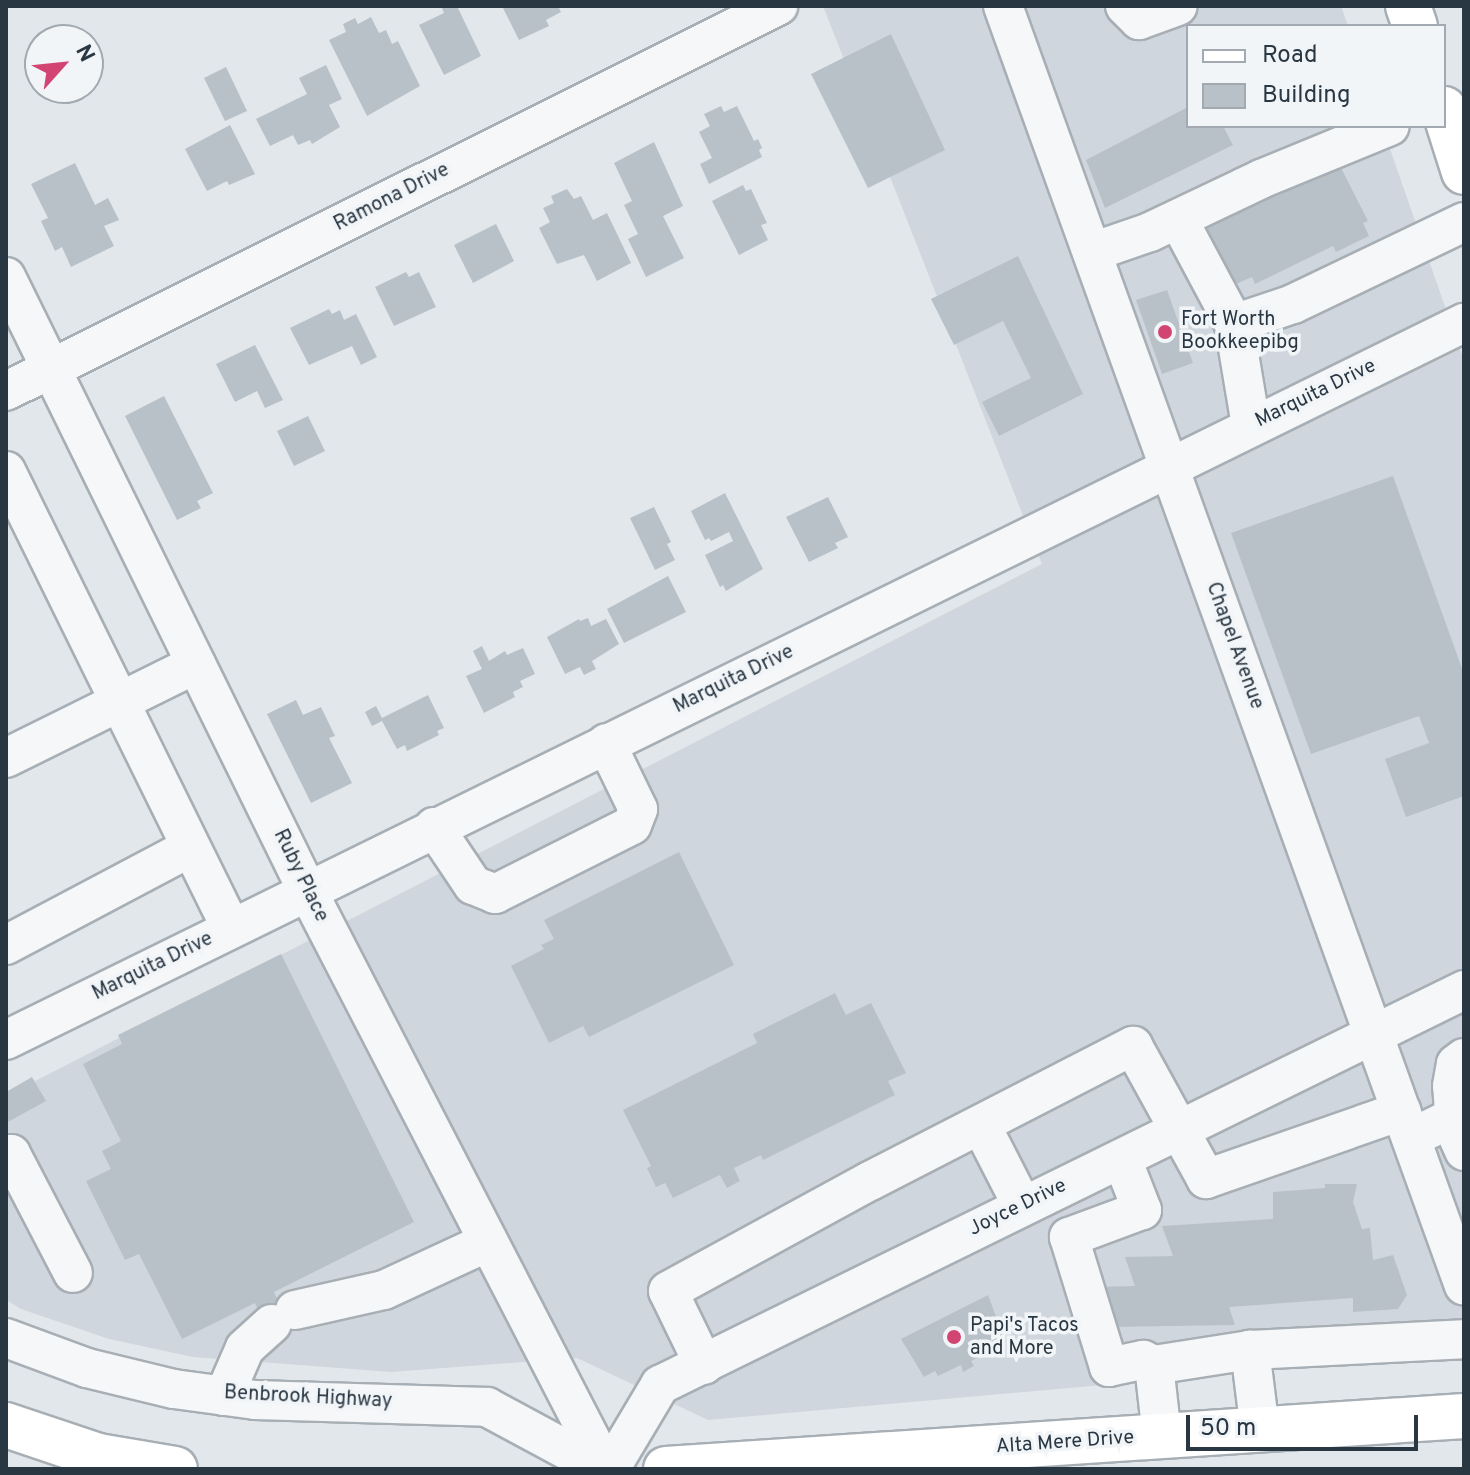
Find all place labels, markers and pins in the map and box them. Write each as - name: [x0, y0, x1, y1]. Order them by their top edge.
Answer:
- place label: Fort Worth Bookkeepibg: [1181, 308, 1299, 355]
- marker: Fort Worth Bookkeepibg: [1156, 323, 1174, 341]
- place label: Papi's Tacos and More: [970, 1314, 1079, 1361]
- marker: Papi's Tacos and More: [945, 1328, 963, 1346]

